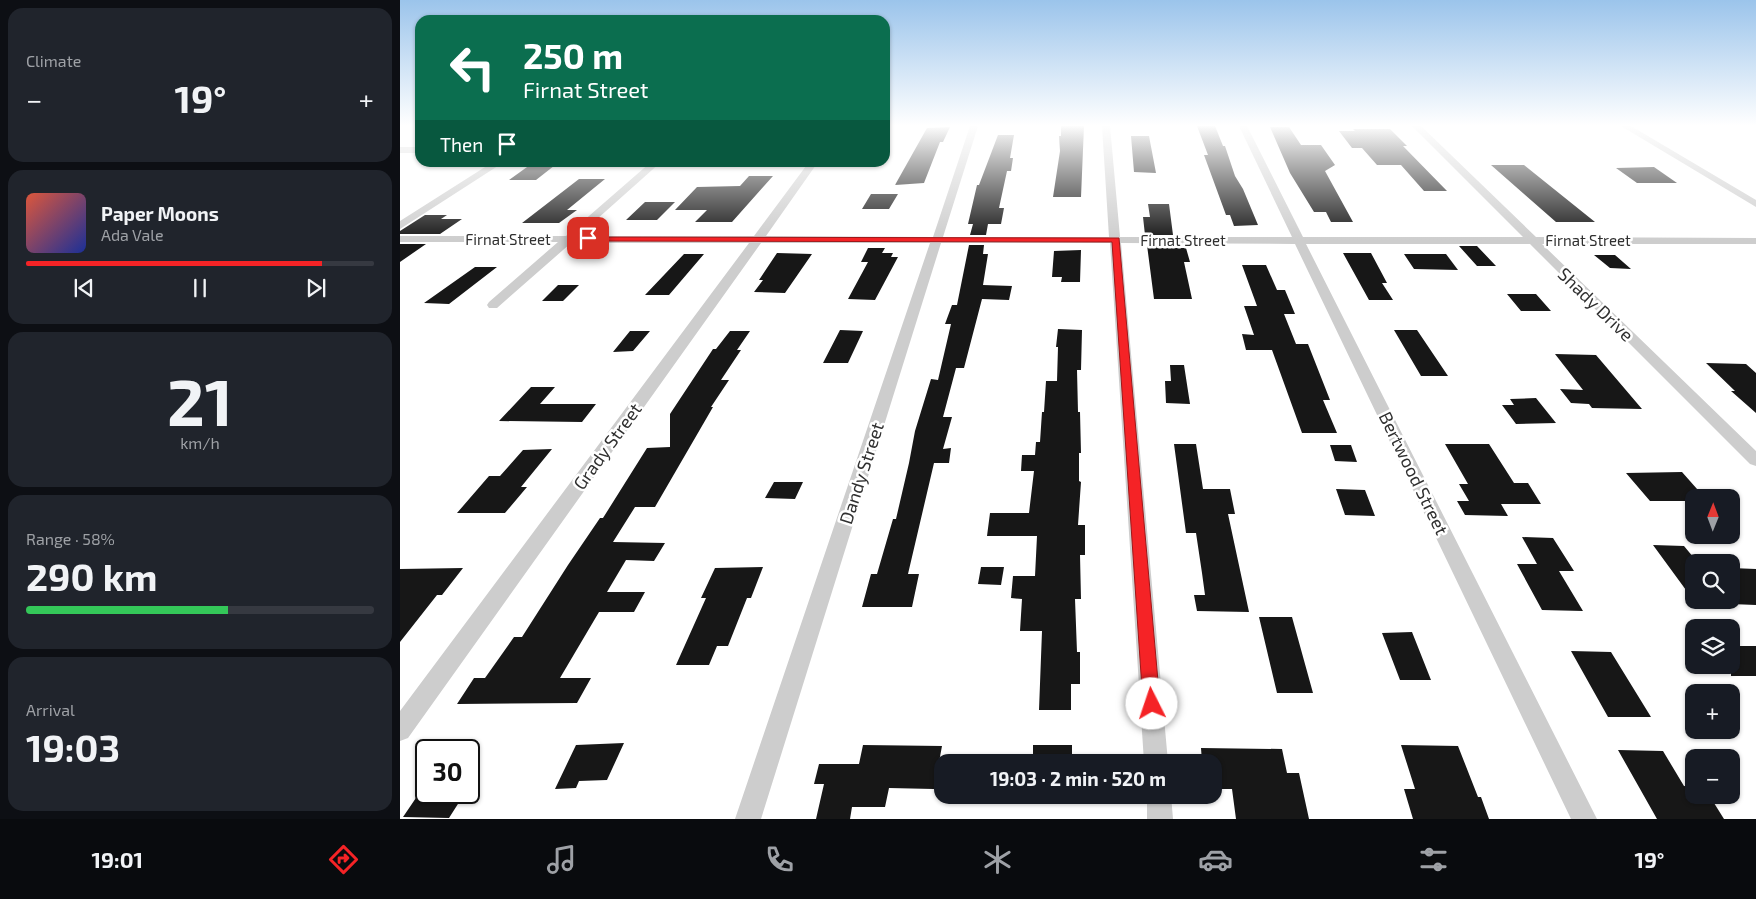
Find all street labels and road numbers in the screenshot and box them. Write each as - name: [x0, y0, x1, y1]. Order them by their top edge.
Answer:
- street label: Firnat Street: [465, 230, 551, 248]
- street label: Firnat Street: [1140, 231, 1226, 249]
- street label: Firnat Street: [1545, 231, 1631, 249]
- street label: Shady Drive: [1554, 263, 1638, 345]
- street label: Grady Street: [568, 398, 646, 494]
- street label: Bertwood Street: [1375, 408, 1453, 538]
- street label: Dandy Street: [834, 419, 888, 527]

